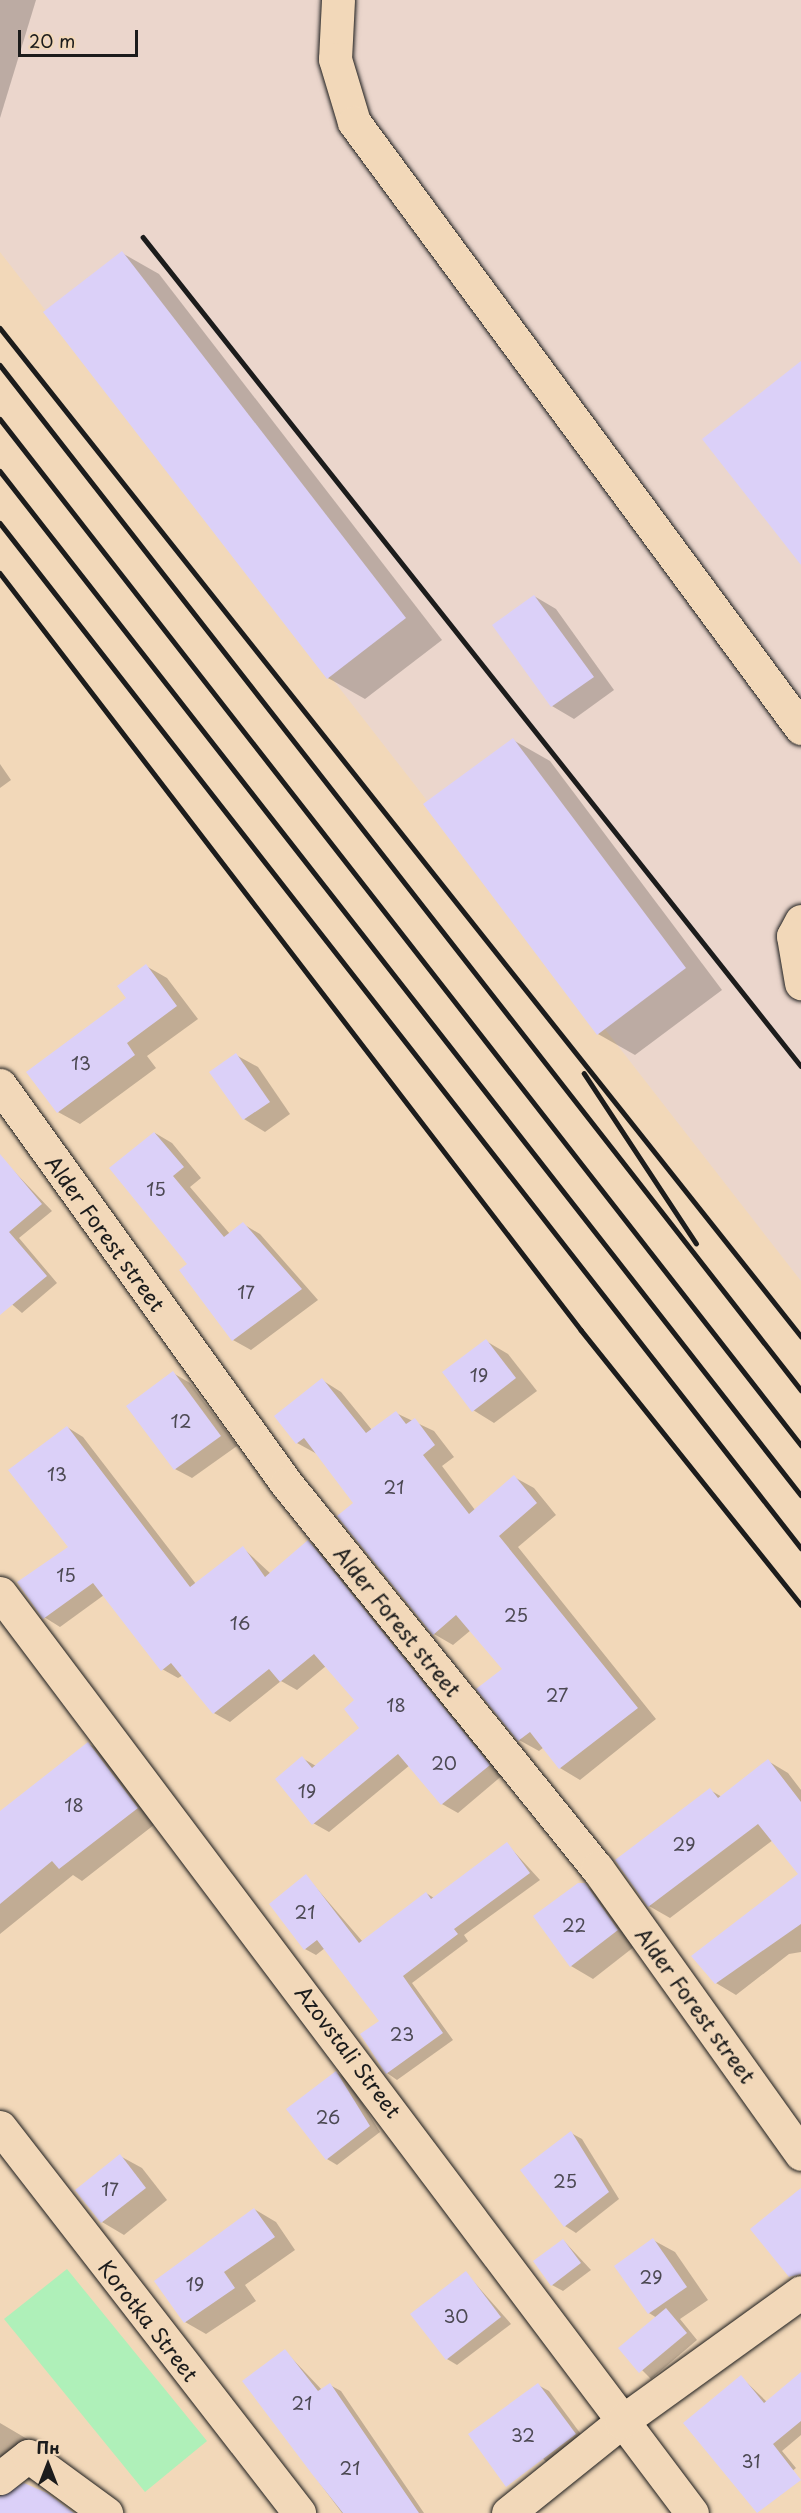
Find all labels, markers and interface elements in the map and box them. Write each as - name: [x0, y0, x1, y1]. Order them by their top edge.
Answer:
- scale bar: [21, 18, 141, 56]
- text: 20 m: [29, 27, 75, 54]
- house number: 13: [71, 1052, 91, 1074]
- street label: Alder Forest street: [40, 1149, 172, 1317]
- house number: 15: [146, 1178, 166, 1200]
- house number: 17: [237, 1281, 255, 1303]
- house number: 19: [470, 1364, 488, 1386]
- house number: 12: [171, 1410, 191, 1432]
- house number: 13: [47, 1463, 67, 1485]
- house number: 21: [384, 1476, 404, 1498]
- street label: Alder Forest street: [329, 1540, 467, 1702]
- house number: 15: [56, 1564, 76, 1586]
- house number: 25: [504, 1604, 528, 1626]
- house number: 16: [230, 1612, 250, 1634]
- house number: 27: [546, 1684, 568, 1706]
- house number: 18: [386, 1694, 406, 1716]
- house number: 20: [431, 1752, 457, 1774]
- house number: 19: [298, 1780, 316, 1802]
- house number: 18: [64, 1794, 84, 1816]
- house number: 29: [673, 1833, 695, 1855]
- house number: 21: [295, 1901, 315, 1923]
- house number: 22: [562, 1914, 586, 1936]
- street label: Alder Forest street: [630, 1921, 762, 2089]
- street label: Azovstali Street: [290, 1979, 408, 2123]
- house number: 23: [390, 2023, 414, 2045]
- house number: 26: [316, 2106, 340, 2128]
- house number: 25: [553, 2170, 577, 2192]
- house number: 17: [101, 2178, 119, 2200]
- street label: Korotka Street: [93, 2253, 205, 2387]
- house number: 29: [640, 2266, 662, 2288]
- house number: 19: [186, 2273, 204, 2295]
- house number: 30: [443, 2305, 469, 2327]
- house number: 21: [292, 2392, 312, 2414]
- house number: 32: [511, 2424, 535, 2446]
- north arrow: [18, 2435, 78, 2495]
- text: Пн: [36, 2435, 60, 2459]
- house number: 31: [742, 2450, 760, 2472]
- house number: 21: [340, 2457, 360, 2479]

